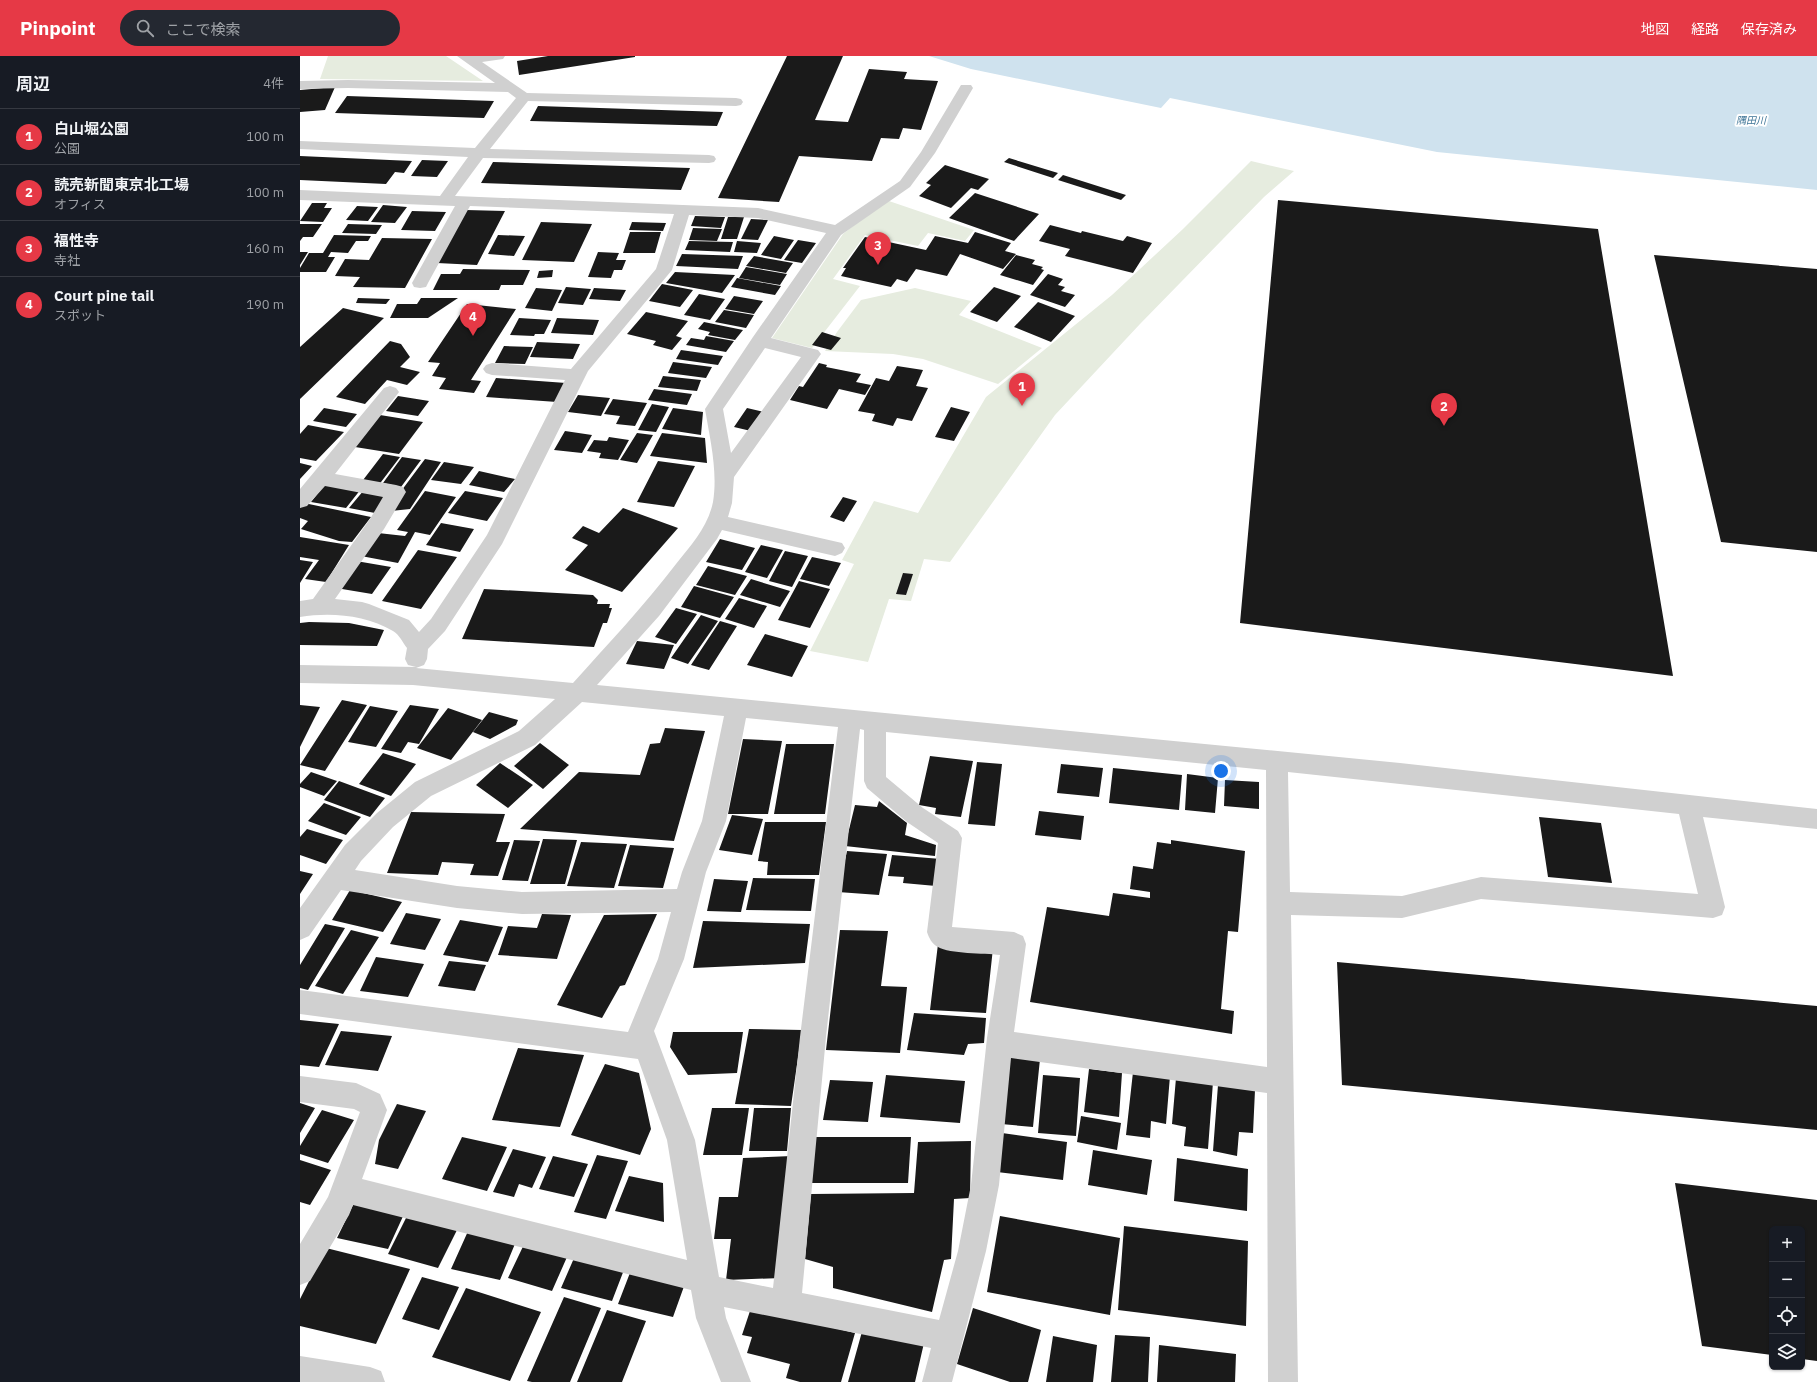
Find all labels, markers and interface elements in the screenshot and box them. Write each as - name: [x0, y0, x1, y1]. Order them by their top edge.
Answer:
- search box: [120, 10, 400, 46]
- text: Pinpoint: [20, 16, 96, 40]
- icon: search: [134, 17, 156, 39]
- text: ここで検索: [166, 20, 241, 39]
- text: 地図: [1641, 20, 1669, 38]
- text: 経路: [1691, 20, 1719, 38]
- text: 保存済み: [1741, 20, 1797, 38]
- text: 周辺: [16, 73, 50, 95]
- text: 4件: [263, 75, 284, 92]
- water label: 隅田川: [1736, 114, 1767, 127]
- text: 白山堀公園: [54, 119, 129, 138]
- text: 1: [25, 128, 33, 145]
- text: 100 m: [246, 128, 284, 145]
- text: 公園: [54, 140, 80, 157]
- text: 読売新聞東京北工場: [54, 175, 189, 194]
- text: 2: [25, 184, 33, 201]
- text: 100 m: [246, 184, 284, 201]
- text: オフィス: [54, 196, 106, 213]
- text: 福性寺: [54, 231, 99, 250]
- pin: 3: [865, 232, 891, 265]
- text: 3: [25, 240, 33, 257]
- text: 160 m: [246, 240, 284, 257]
- text: 寺社: [54, 252, 80, 269]
- text: Court pine tail: [54, 286, 154, 305]
- text: 4: [25, 296, 33, 313]
- text: 190 m: [246, 296, 284, 313]
- pin: 4: [460, 303, 486, 336]
- text: スポット: [54, 307, 106, 324]
- pin: 1: [1009, 373, 1035, 406]
- pin: 2: [1431, 393, 1457, 426]
- your location: [1211, 761, 1231, 781]
- map controls: [1769, 1226, 1805, 1370]
- button: +: [1769, 1226, 1805, 1262]
- button: −: [1769, 1262, 1805, 1298]
- button: locate: [1769, 1298, 1805, 1334]
- button: layers: [1769, 1334, 1805, 1370]

